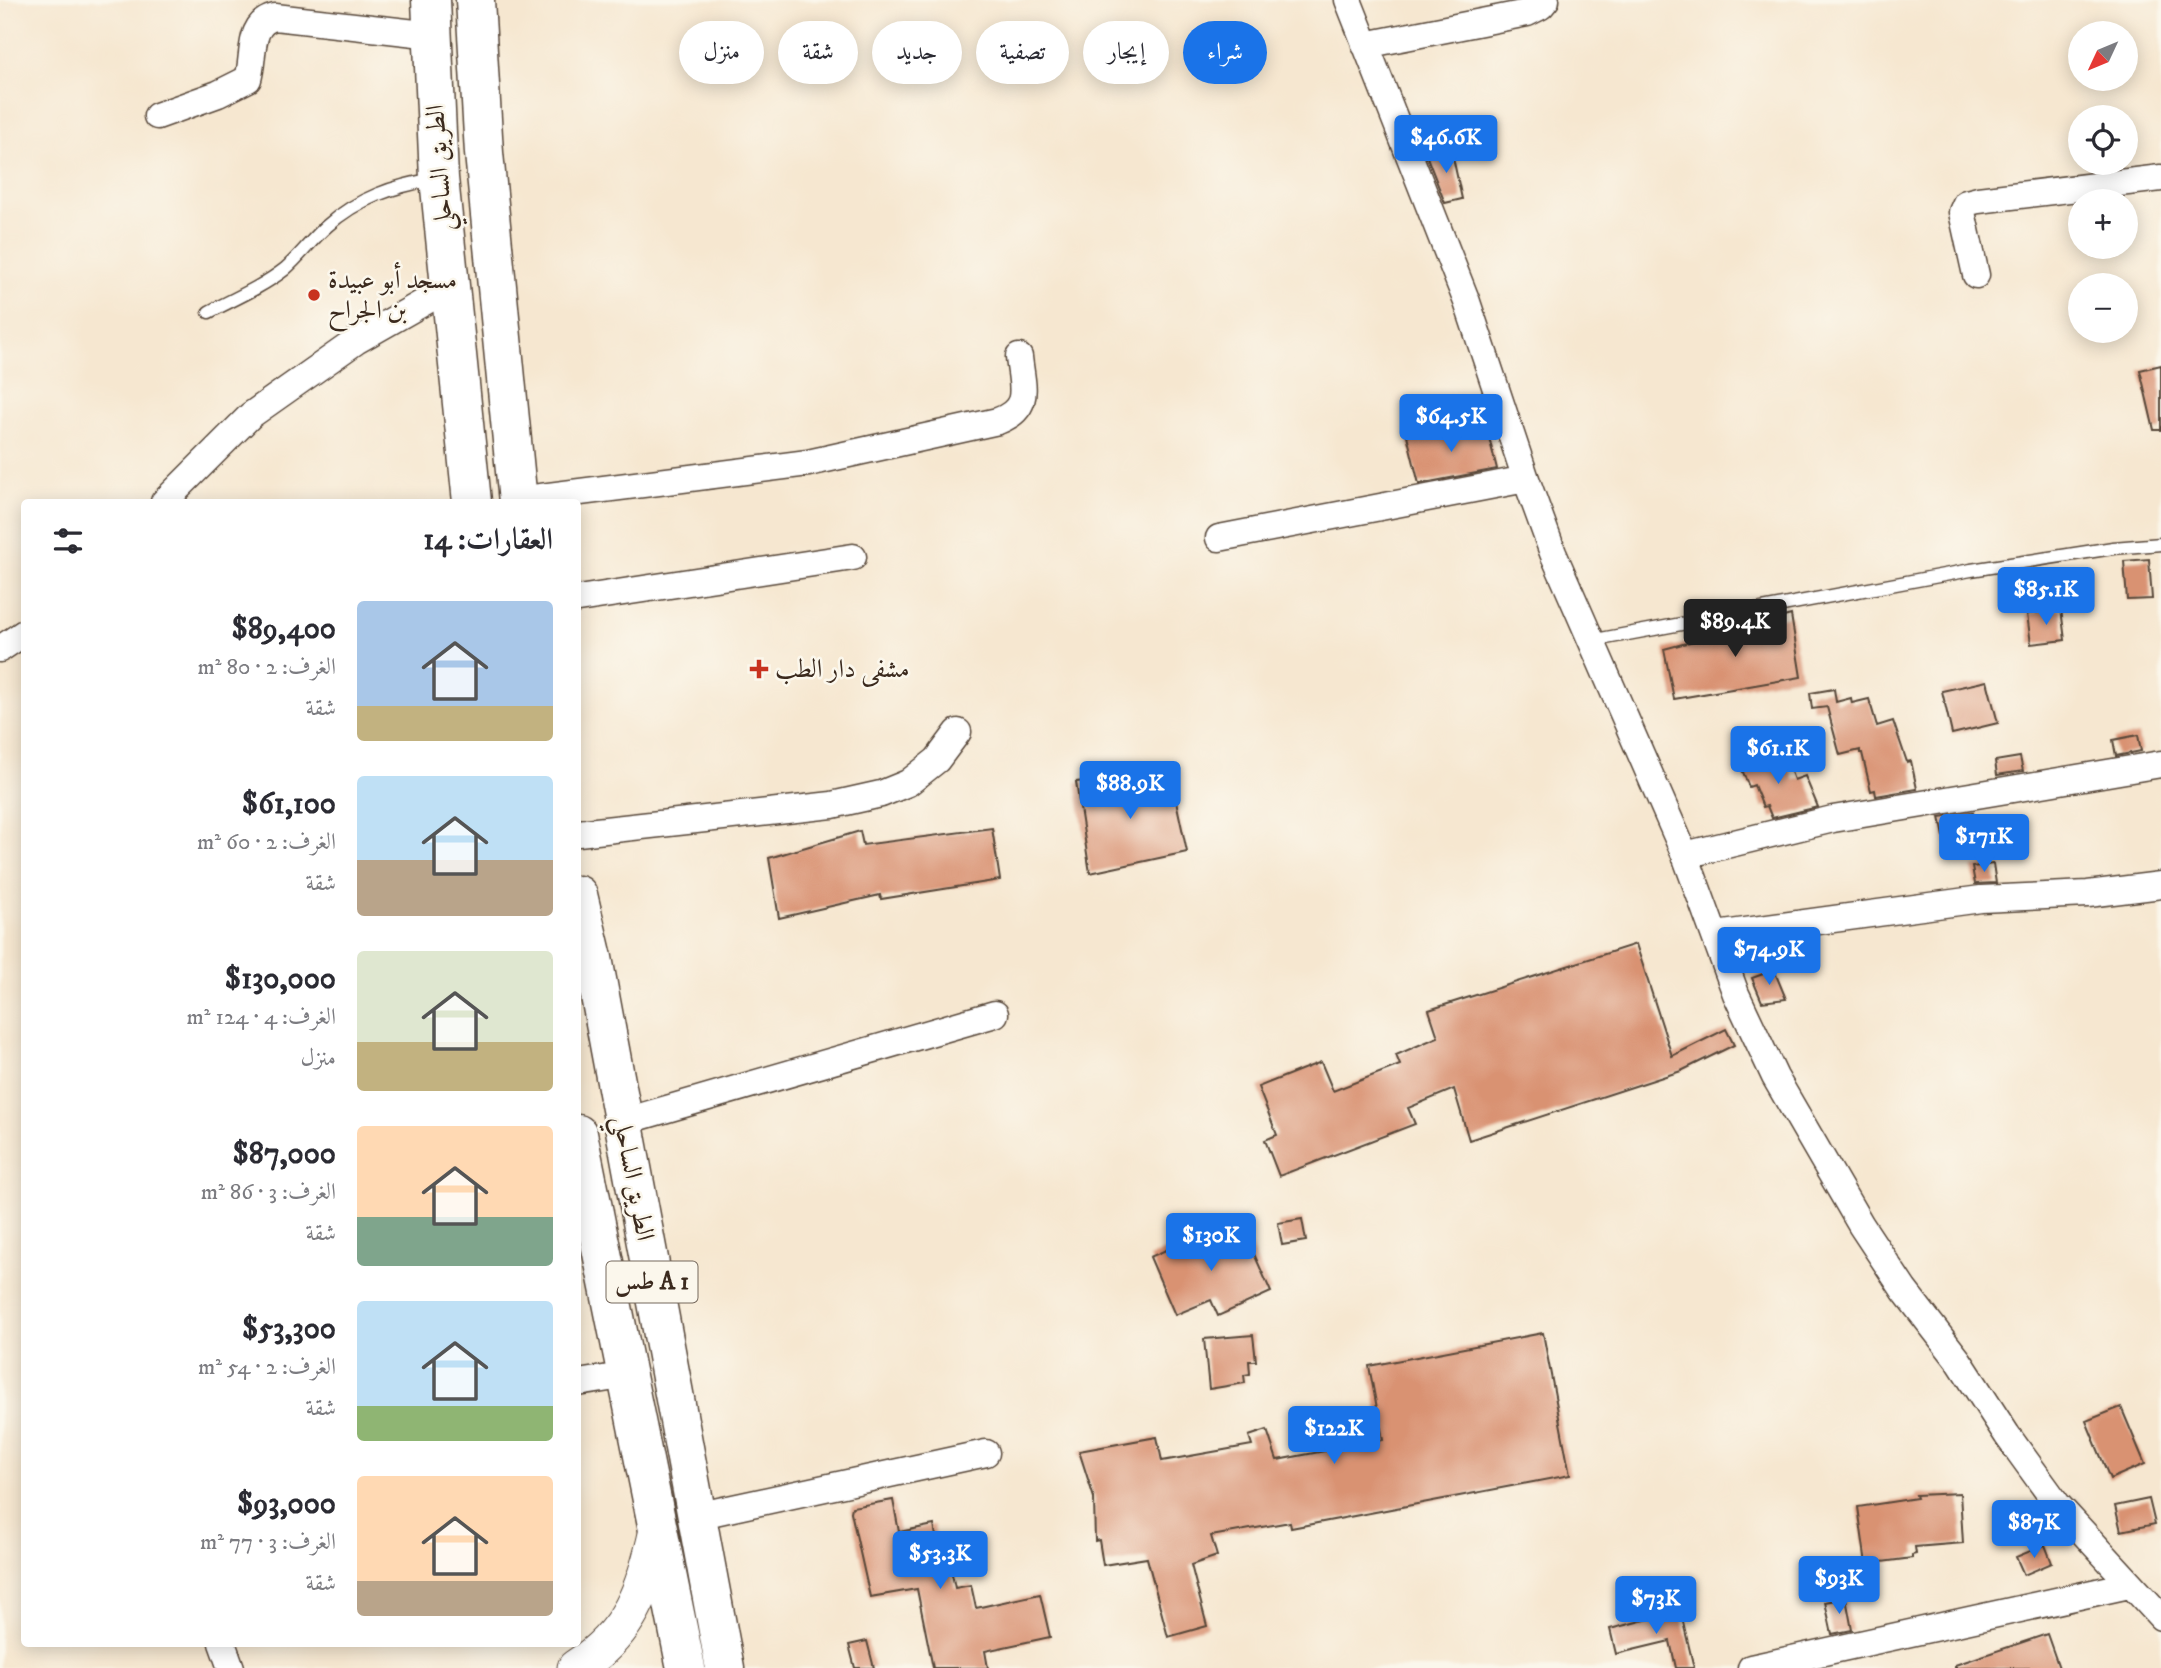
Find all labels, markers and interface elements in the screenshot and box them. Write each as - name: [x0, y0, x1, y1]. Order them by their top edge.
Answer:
- chip: منزل: [679, 21, 764, 84]
- chip: شقة: [778, 21, 858, 84]
- chip: جديد: [872, 21, 962, 84]
- chip: تصفية: [976, 21, 1069, 84]
- chip: إيجار: [1083, 21, 1169, 84]
- chip: شراء: [1183, 21, 1267, 84]
- north arrow: [2068, 21, 2138, 91]
- map controls: [2068, 21, 2138, 343]
- street label: الطريق الساحلي: [419, 103, 468, 232]
- button: locate: [2068, 105, 2138, 175]
- pin: $46.6K: [1389, 116, 1503, 175]
- text: $46.6K: [1410, 123, 1482, 152]
- button: +: [2068, 189, 2138, 259]
- place label: مسجد أبو عبيدة بن الجراح: [328, 262, 457, 333]
- button: −: [2068, 273, 2138, 343]
- marker: مسجد أبو عبيدة بن الجراح: [306, 287, 322, 303]
- pin: $64.5K: [1394, 394, 1508, 454]
- text: $64.5K: [1415, 402, 1487, 431]
- icon: filters: [49, 522, 87, 560]
- text: العقارات: 14: [423, 522, 553, 559]
- pin: $85.1K: [1989, 568, 2103, 627]
- text: $85.1K: [2014, 575, 2078, 604]
- pin: $89.4K: [1678, 600, 1792, 659]
- text: $89.4K: [1700, 607, 1770, 636]
- text: $89,400: [231, 611, 336, 648]
- icon: home: [413, 629, 497, 713]
- text: الغرف: 2 · 80 m²: [198, 653, 336, 682]
- place label: مشفى دار الطب: [775, 653, 910, 687]
- marker: مشفى دار الطب: [749, 659, 769, 679]
- text: شقة: [306, 694, 336, 723]
- pin: $61.1K: [1721, 726, 1835, 786]
- text: $61.1K: [1747, 734, 1809, 763]
- pin: $88.9K: [1073, 762, 1187, 821]
- text: $88.9K: [1096, 769, 1164, 798]
- text: $61,100: [242, 786, 336, 823]
- icon: home: [413, 804, 497, 888]
- pin: $171K: [1935, 814, 2033, 874]
- text: $171K: [1955, 822, 2013, 851]
- text: الغرف: 2 · 60 m²: [197, 828, 336, 857]
- text: شقة: [306, 869, 336, 898]
- pin: $74.9K: [1712, 928, 1826, 987]
- text: $74.9K: [1733, 935, 1805, 964]
- text: $130,000: [225, 961, 336, 998]
- icon: home: [413, 979, 497, 1063]
- text: الغرف: 4 · 124 m²: [187, 1003, 336, 1032]
- text: منزل: [301, 1044, 336, 1073]
- street label: الطريق الساحلي: [598, 1113, 661, 1245]
- text: $87,000: [233, 1136, 336, 1173]
- icon: home: [413, 1154, 497, 1238]
- text: الغرف: 3 · 86 m²: [201, 1178, 336, 1207]
- pin: $130K: [1162, 1214, 1260, 1273]
- text: شقة: [306, 1219, 336, 1248]
- text: $130K: [1182, 1221, 1240, 1250]
- road number: طس A 1: [606, 1262, 698, 1302]
- text: $53,300: [242, 1311, 336, 1348]
- icon: home: [413, 1329, 497, 1413]
- text: الغرف: 2 · 54 m²: [198, 1353, 336, 1382]
- text: شقة: [306, 1394, 336, 1423]
- pin: $122K: [1285, 1406, 1383, 1466]
- text: $122K: [1304, 1414, 1364, 1443]
- text: $93,000: [237, 1486, 336, 1523]
- pin: $87K: [1993, 1500, 2075, 1560]
- icon: home: [413, 1504, 497, 1588]
- text: $87K: [2008, 1508, 2060, 1537]
- text: الغرف: 3 · 77 m²: [200, 1528, 336, 1557]
- pin: $53.3K: [883, 1532, 997, 1591]
- text: $53.3K: [909, 1539, 971, 1568]
- pin: $93K: [1798, 1556, 1880, 1616]
- text: $93K: [1815, 1564, 1863, 1593]
- text: شقة: [306, 1569, 336, 1598]
- pin: $73K: [1615, 1576, 1697, 1636]
- text: $73K: [1631, 1584, 1681, 1613]

